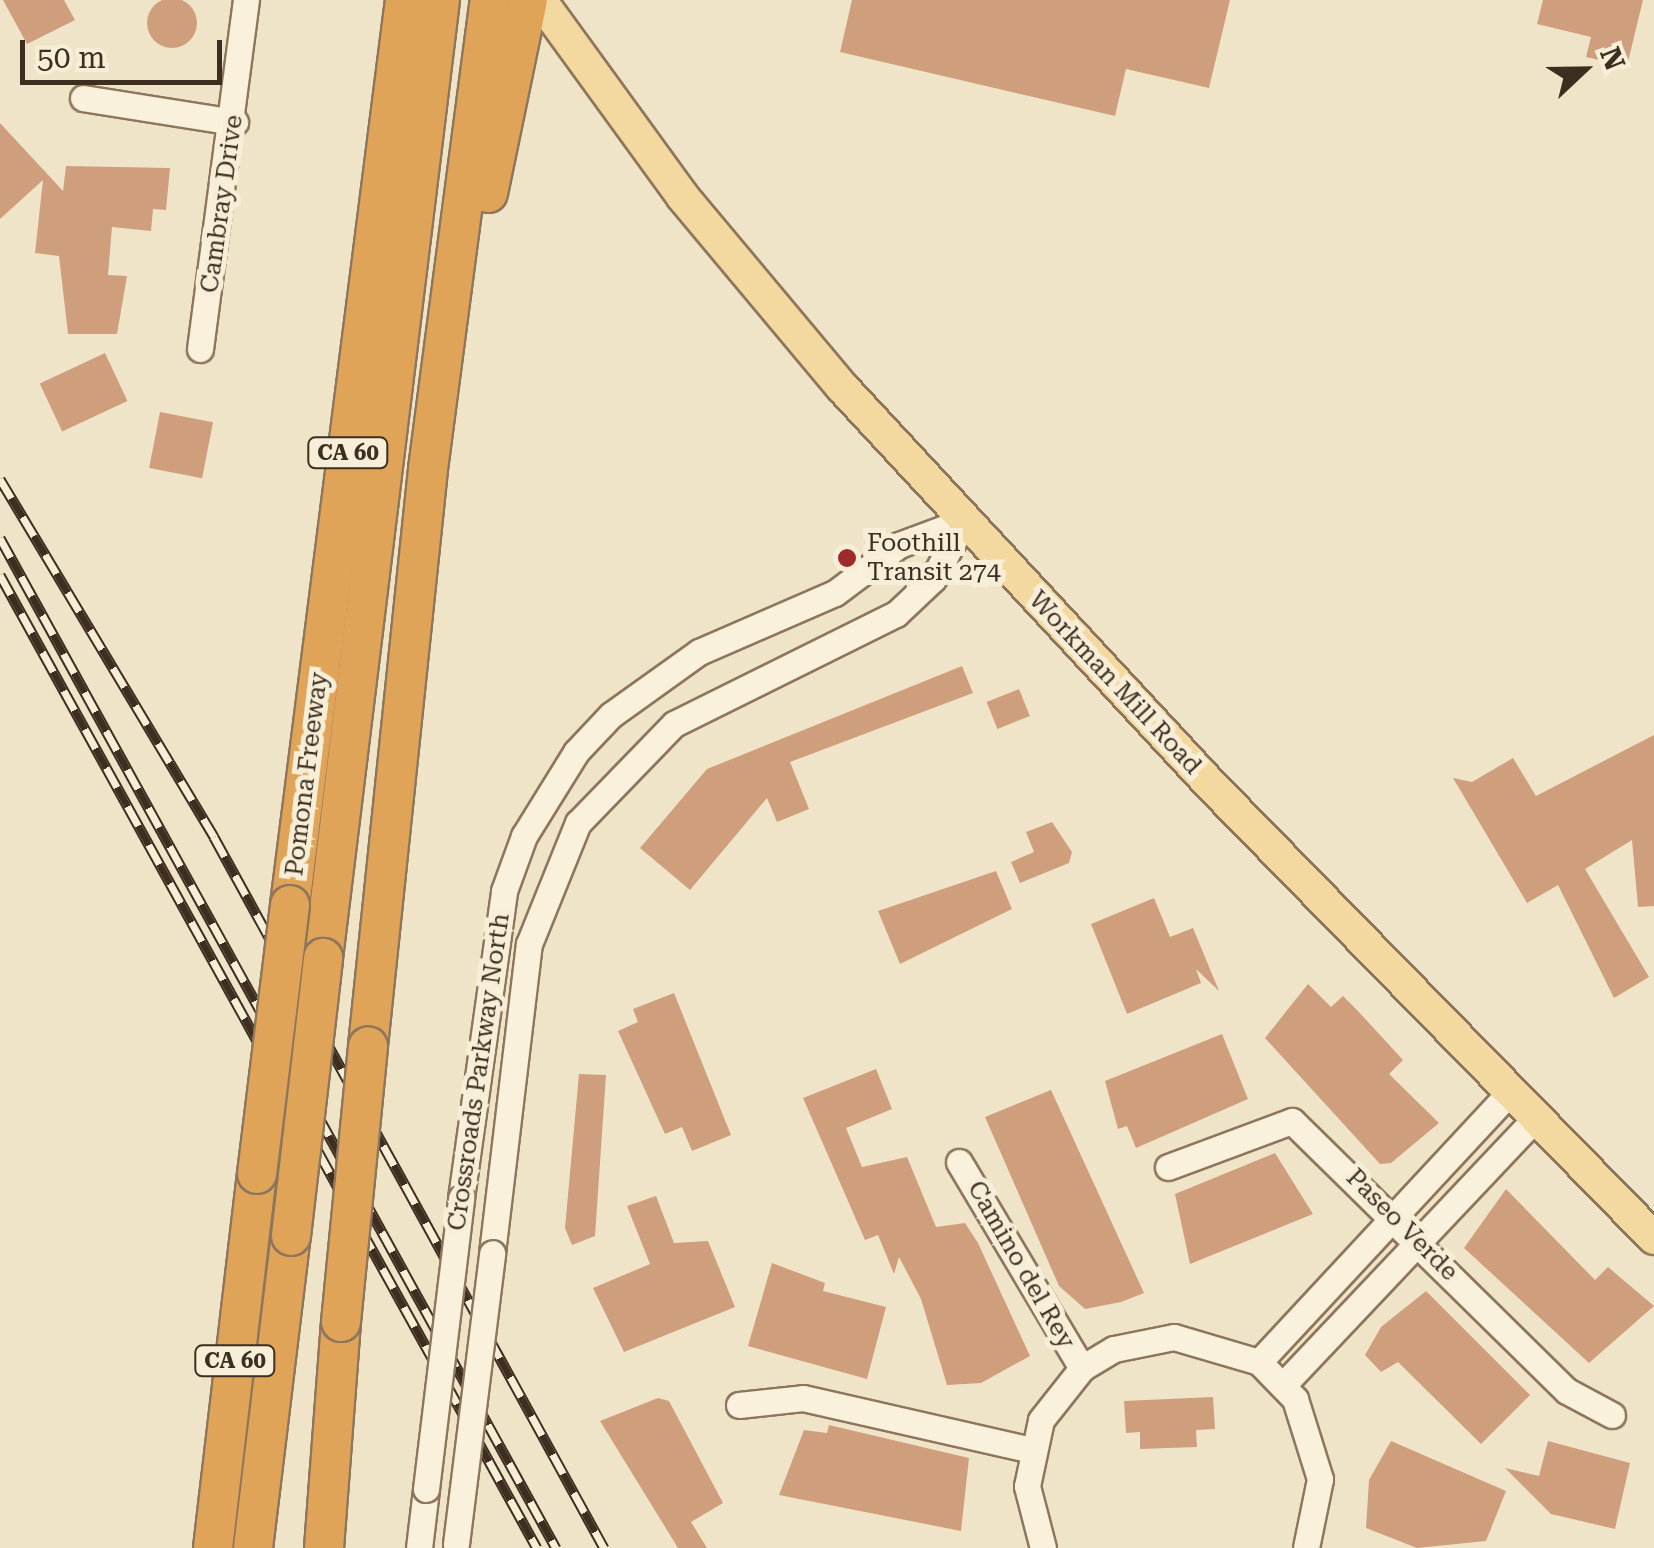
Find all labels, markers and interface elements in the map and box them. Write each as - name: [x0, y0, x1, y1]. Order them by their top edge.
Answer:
- scale bar: [25, 20, 228, 82]
- north arrow: [1534, 20, 1634, 120]
- text: 50 m: [37, 40, 106, 75]
- text: N: [1593, 42, 1632, 75]
- street label: Cambray Drive: [195, 113, 249, 295]
- road number: CA 60: [306, 436, 390, 470]
- place label: Foothill Transit 274: [867, 529, 1001, 588]
- marker: Foothill Transit 274: [836, 547, 858, 569]
- street label: Workman Mill Road: [1022, 585, 1208, 781]
- street label: Pomona Freeway: [280, 670, 334, 878]
- street label: Crossroads Parkway North: [442, 911, 516, 1233]
- street label: Paseo Verde: [1340, 1163, 1464, 1287]
- street label: Camino del Rey: [961, 1176, 1081, 1354]
- road number: CA 60: [192, 1344, 278, 1378]

